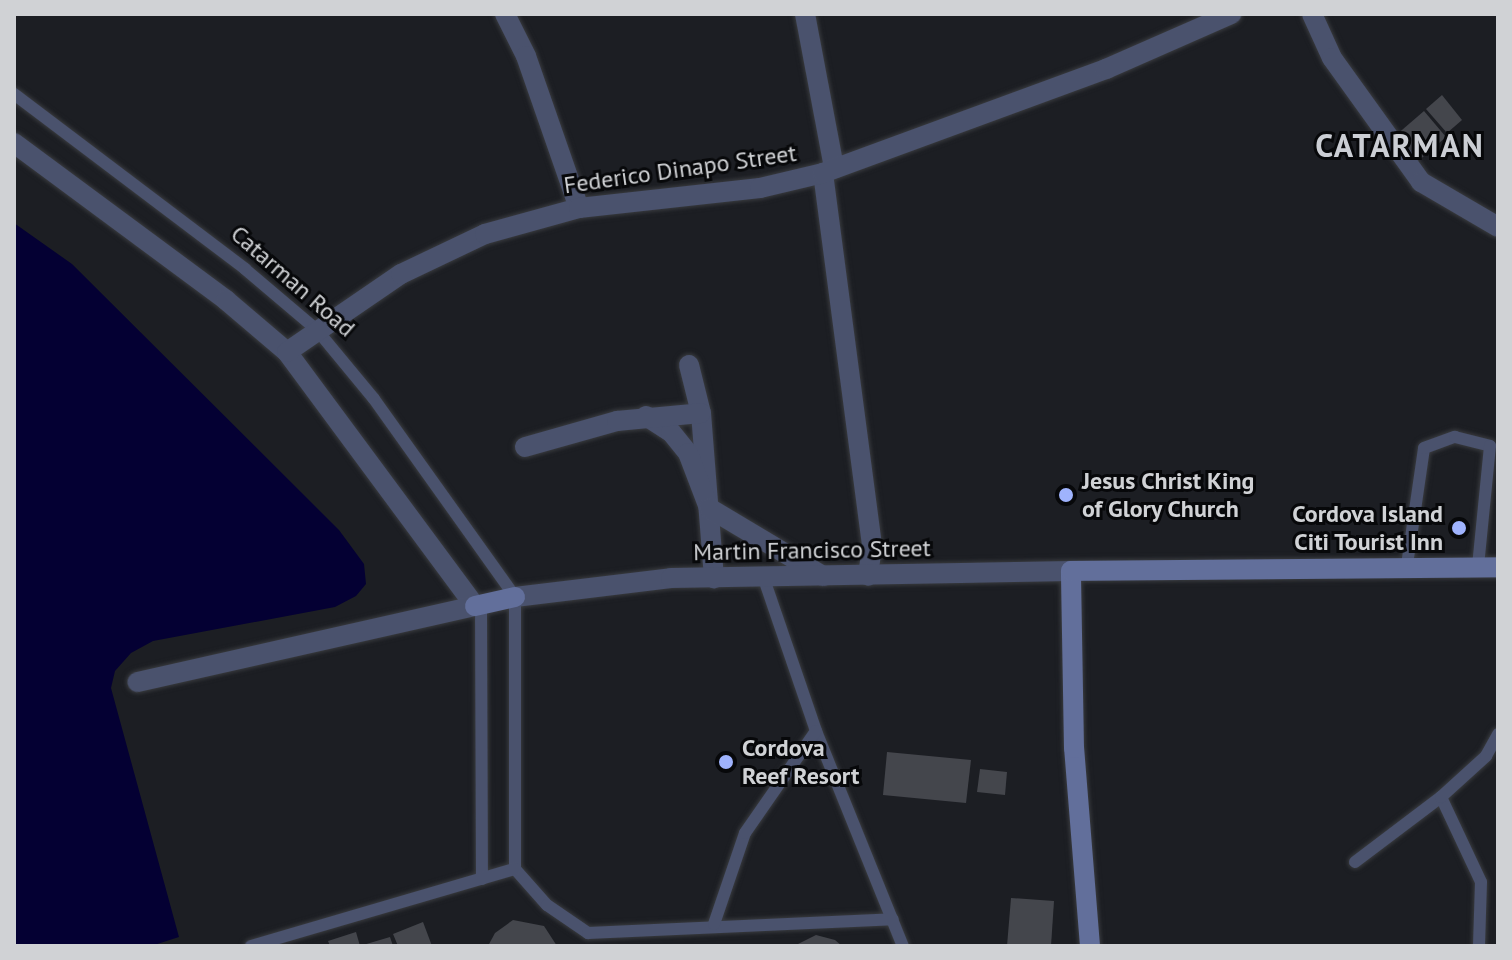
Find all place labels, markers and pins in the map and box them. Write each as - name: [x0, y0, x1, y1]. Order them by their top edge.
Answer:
- place label: Jesus Christ King of Glory Church: [1082, 467, 1255, 523]
- marker: Jesus Christ King of Glory Church: [1057, 486, 1075, 504]
- place label: Cordova Island Citi Tourist Inn: [1292, 500, 1443, 556]
- marker: Cordova Island Citi Tourist Inn: [1450, 519, 1468, 537]
- place label: Cordova Reef Resort: [742, 734, 859, 790]
- marker: Cordova Reef Resort: [717, 753, 735, 771]

